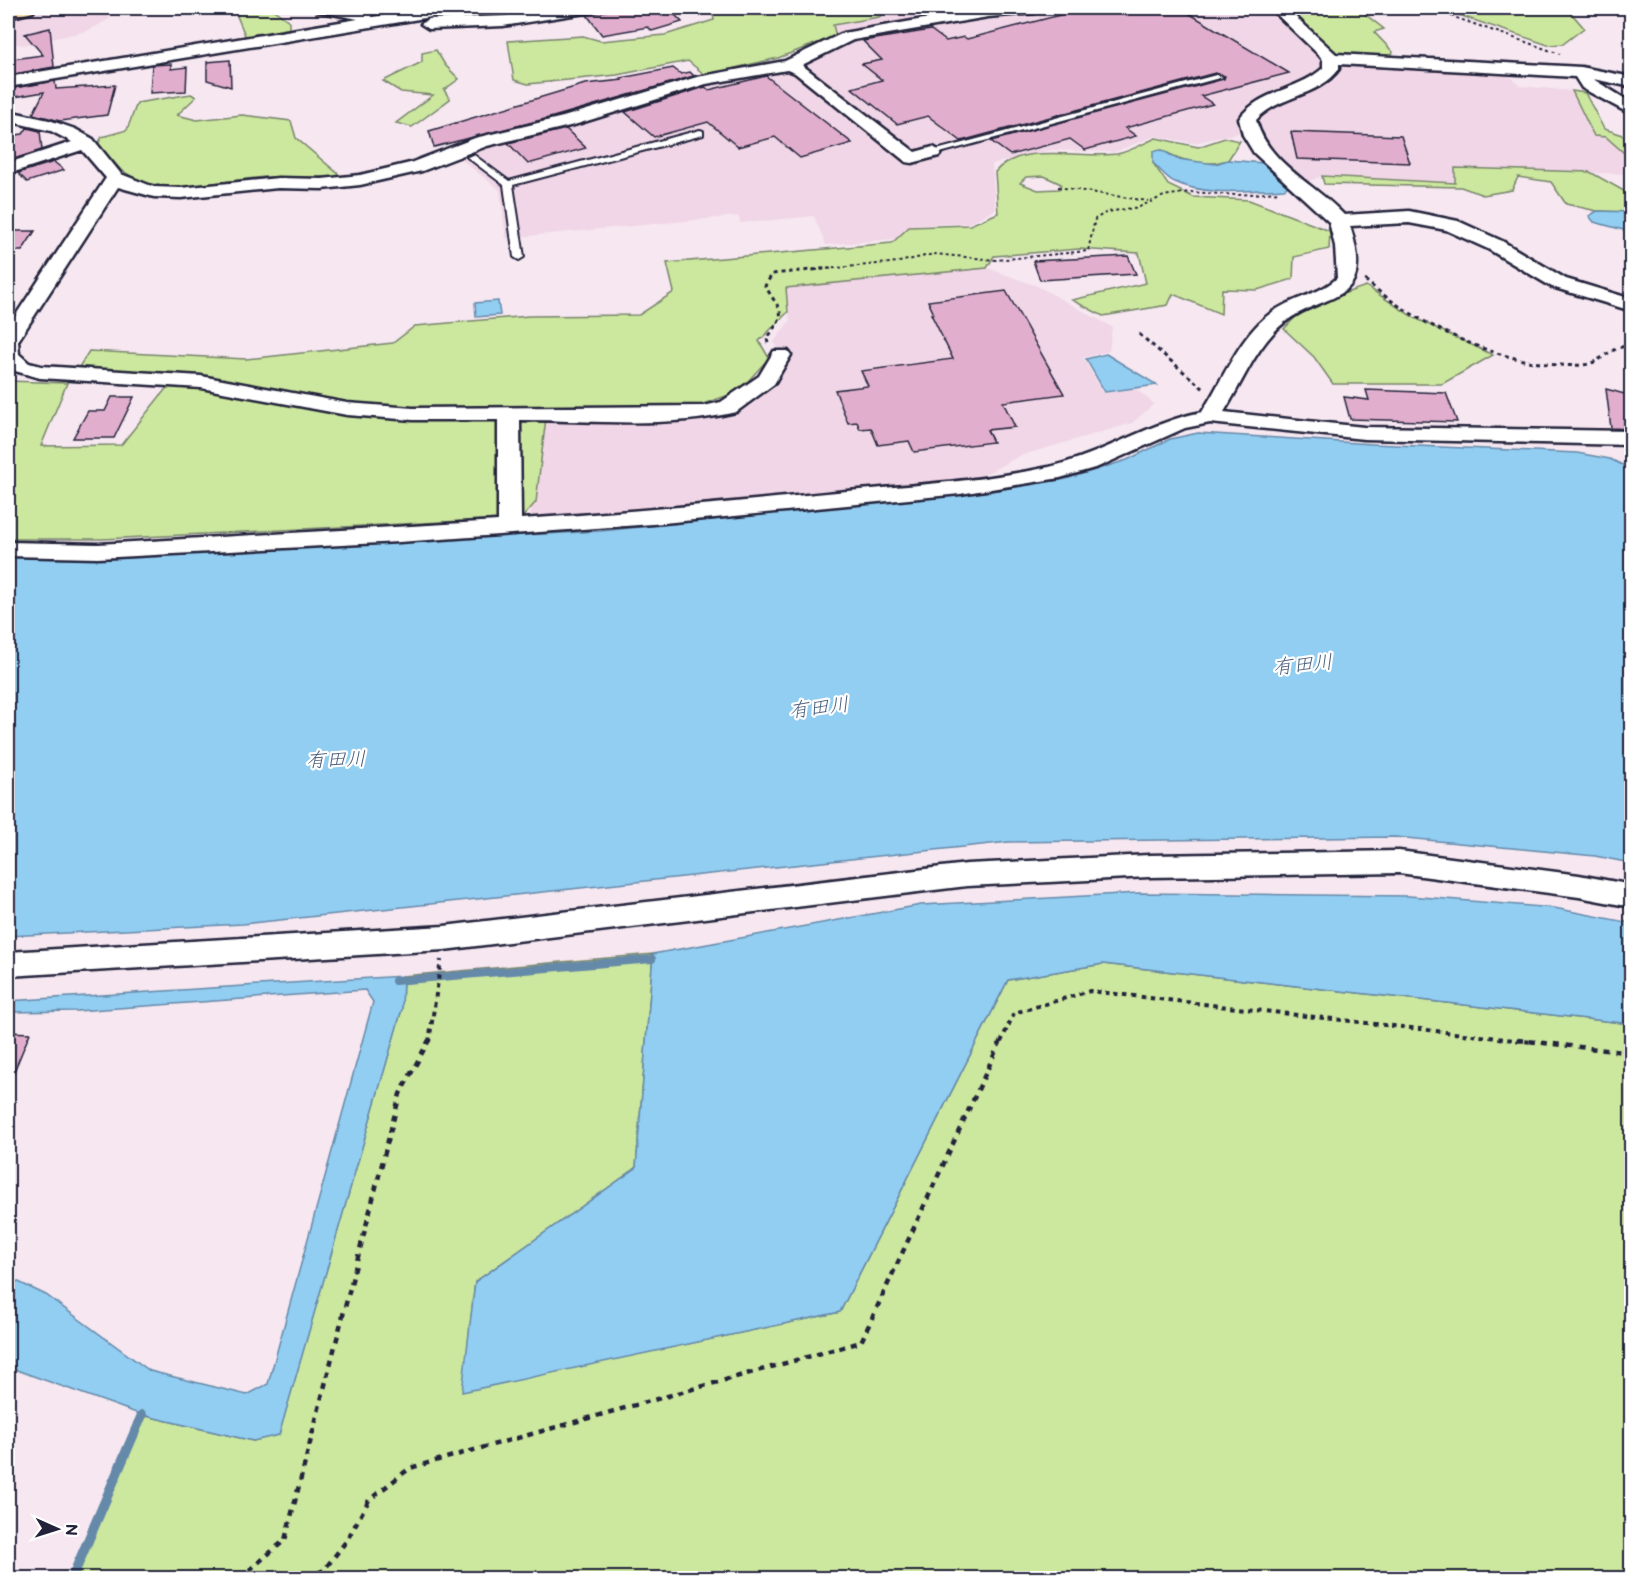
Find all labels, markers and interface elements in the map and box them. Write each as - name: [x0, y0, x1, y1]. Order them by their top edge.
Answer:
- water label: 有田川: [1272, 650, 1334, 680]
- water label: 有田川: [788, 692, 850, 724]
- water label: 有田川: [306, 747, 366, 773]
- north arrow: [27, 1499, 87, 1559]
- text: N: [61, 1523, 80, 1536]

